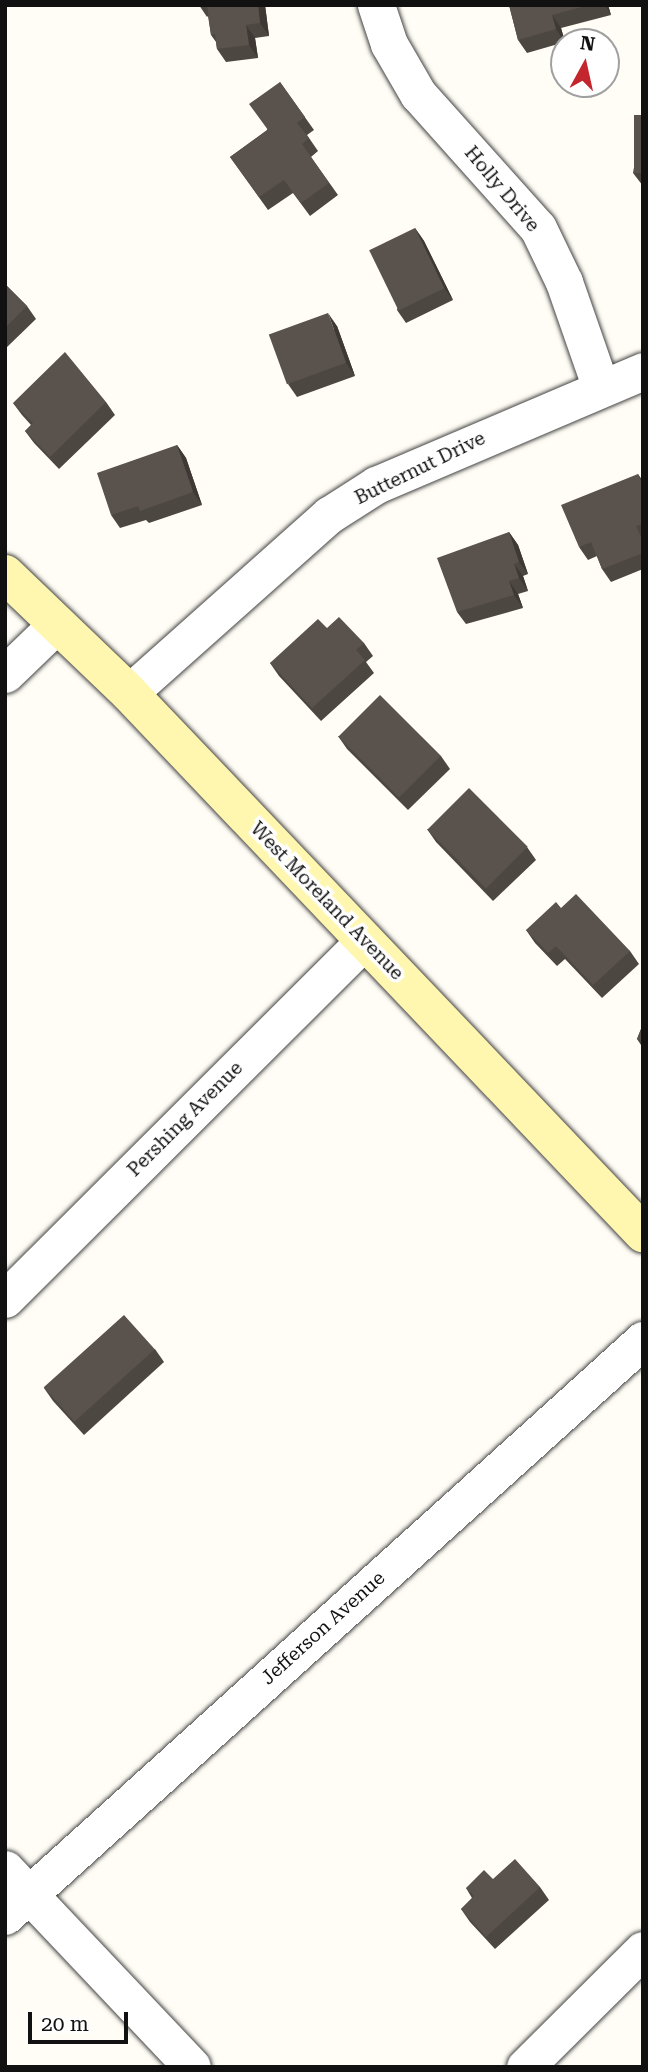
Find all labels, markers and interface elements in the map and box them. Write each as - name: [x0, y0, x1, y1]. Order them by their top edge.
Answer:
- north arrow: [550, 28, 620, 98]
- text: N: [579, 31, 597, 56]
- street label: Holly Drive: [460, 142, 544, 236]
- street label: Butternut Drive: [351, 427, 489, 509]
- street label: West Moreland Avenue: [246, 817, 408, 985]
- street label: Pershing Avenue: [123, 1057, 247, 1181]
- street label: Jefferson Avenue: [256, 1566, 390, 1690]
- scale bar: [32, 1998, 131, 2042]
- text: 20 m: [41, 2012, 89, 2036]

